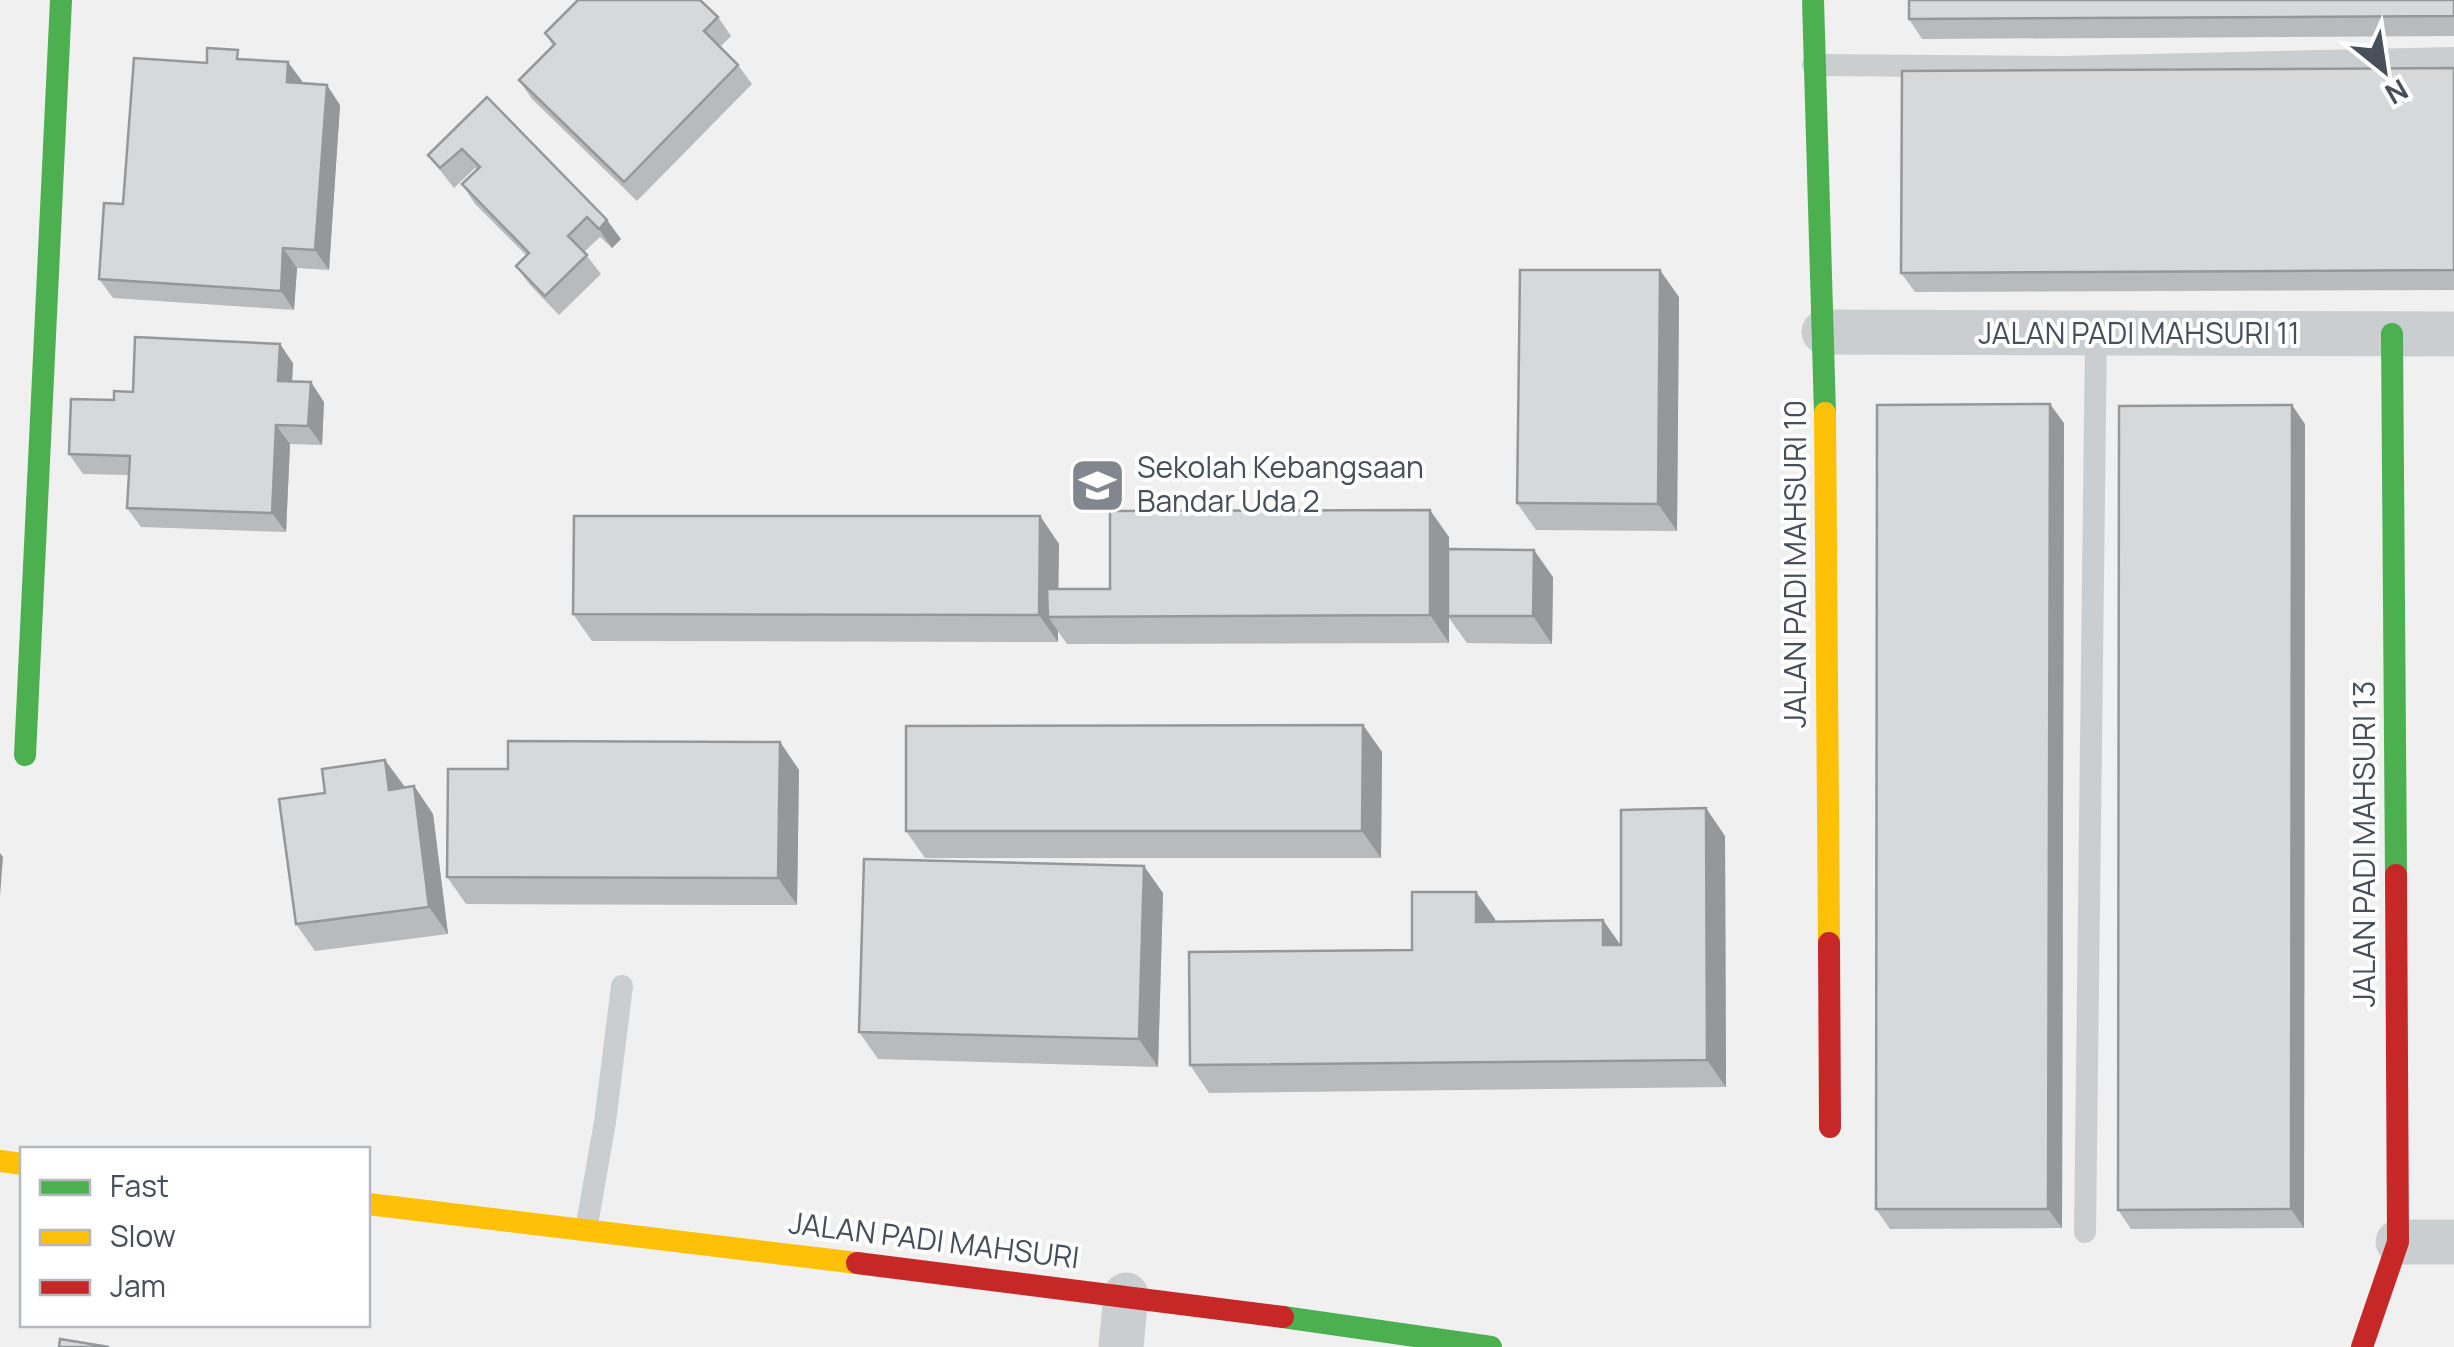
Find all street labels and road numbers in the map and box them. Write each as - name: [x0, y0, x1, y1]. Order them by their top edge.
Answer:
- street label: JALAN PADI MAHSURI 11: [1978, 312, 2300, 353]
- street label: JALAN PADI MAHSURI 10: [1774, 400, 1815, 728]
- street label: JALAN PADI MAHSURI 13: [2343, 681, 2384, 1007]
- street label: JALAN PADI MAHSURI: [787, 1201, 1082, 1278]

